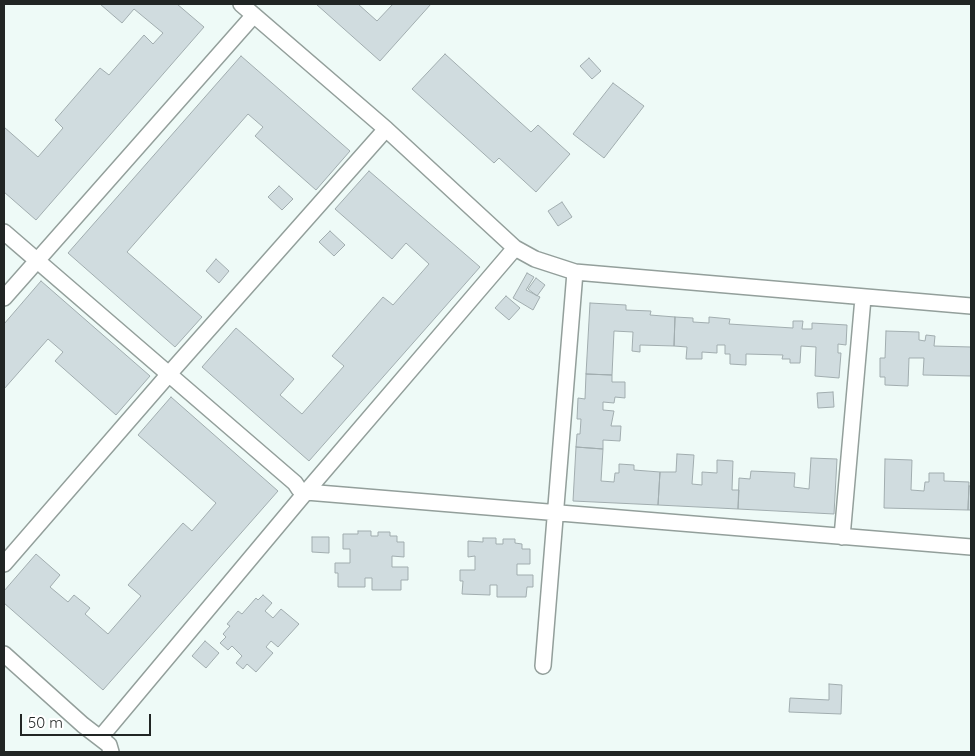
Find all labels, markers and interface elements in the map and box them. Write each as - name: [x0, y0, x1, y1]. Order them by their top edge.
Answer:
- scale bar: [22, 704, 154, 736]
- text: 50 m: [28, 713, 63, 732]

